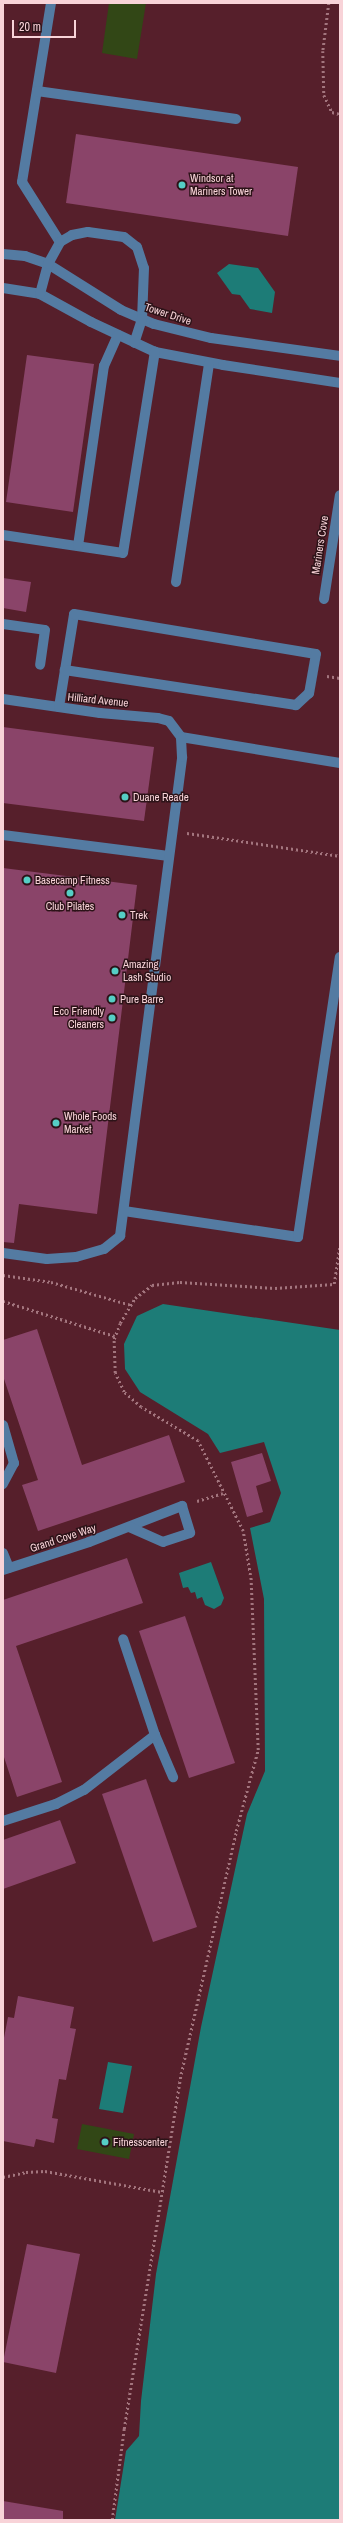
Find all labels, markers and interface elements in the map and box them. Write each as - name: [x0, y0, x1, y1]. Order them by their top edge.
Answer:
- scale bar: [14, 12, 78, 38]
- text: 20 m: [19, 19, 41, 35]
- place label: Windsor at Mariners Tower: [190, 172, 252, 198]
- marker: Windsor at Mariners Tower: [177, 180, 187, 190]
- street label: Tower Drive: [143, 300, 193, 328]
- street label: Mariners Cove: [309, 515, 331, 575]
- street label: Hilliard Avenue: [67, 690, 129, 710]
- place label: Duane Reade: [133, 790, 189, 804]
- marker: Duane Reade: [120, 792, 130, 802]
- place label: Basecamp Fitness: [35, 873, 110, 887]
- marker: Basecamp Fitness: [22, 875, 32, 885]
- marker: Club Pilates: [65, 888, 75, 898]
- place label: Club Pilates: [46, 899, 94, 913]
- place label: Trek: [130, 908, 148, 922]
- marker: Trek: [117, 910, 127, 920]
- place label: Amazing Lash Studio: [123, 958, 171, 984]
- marker: Amazing Lash Studio: [110, 966, 120, 976]
- place label: Pure Barre: [120, 992, 164, 1006]
- marker: Pure Barre: [107, 994, 117, 1004]
- place label: Eco Friendly Cleaners: [53, 1005, 104, 1031]
- marker: Eco Friendly Cleaners: [107, 1013, 117, 1023]
- place label: Whole Foods Market: [64, 1110, 117, 1136]
- marker: Whole Foods Market: [51, 1118, 61, 1128]
- street label: Grand Cove Way: [28, 1521, 98, 1555]
- place label: Fitnesscenter: [113, 2135, 168, 2149]
- marker: Fitnesscenter: [100, 2137, 110, 2147]

